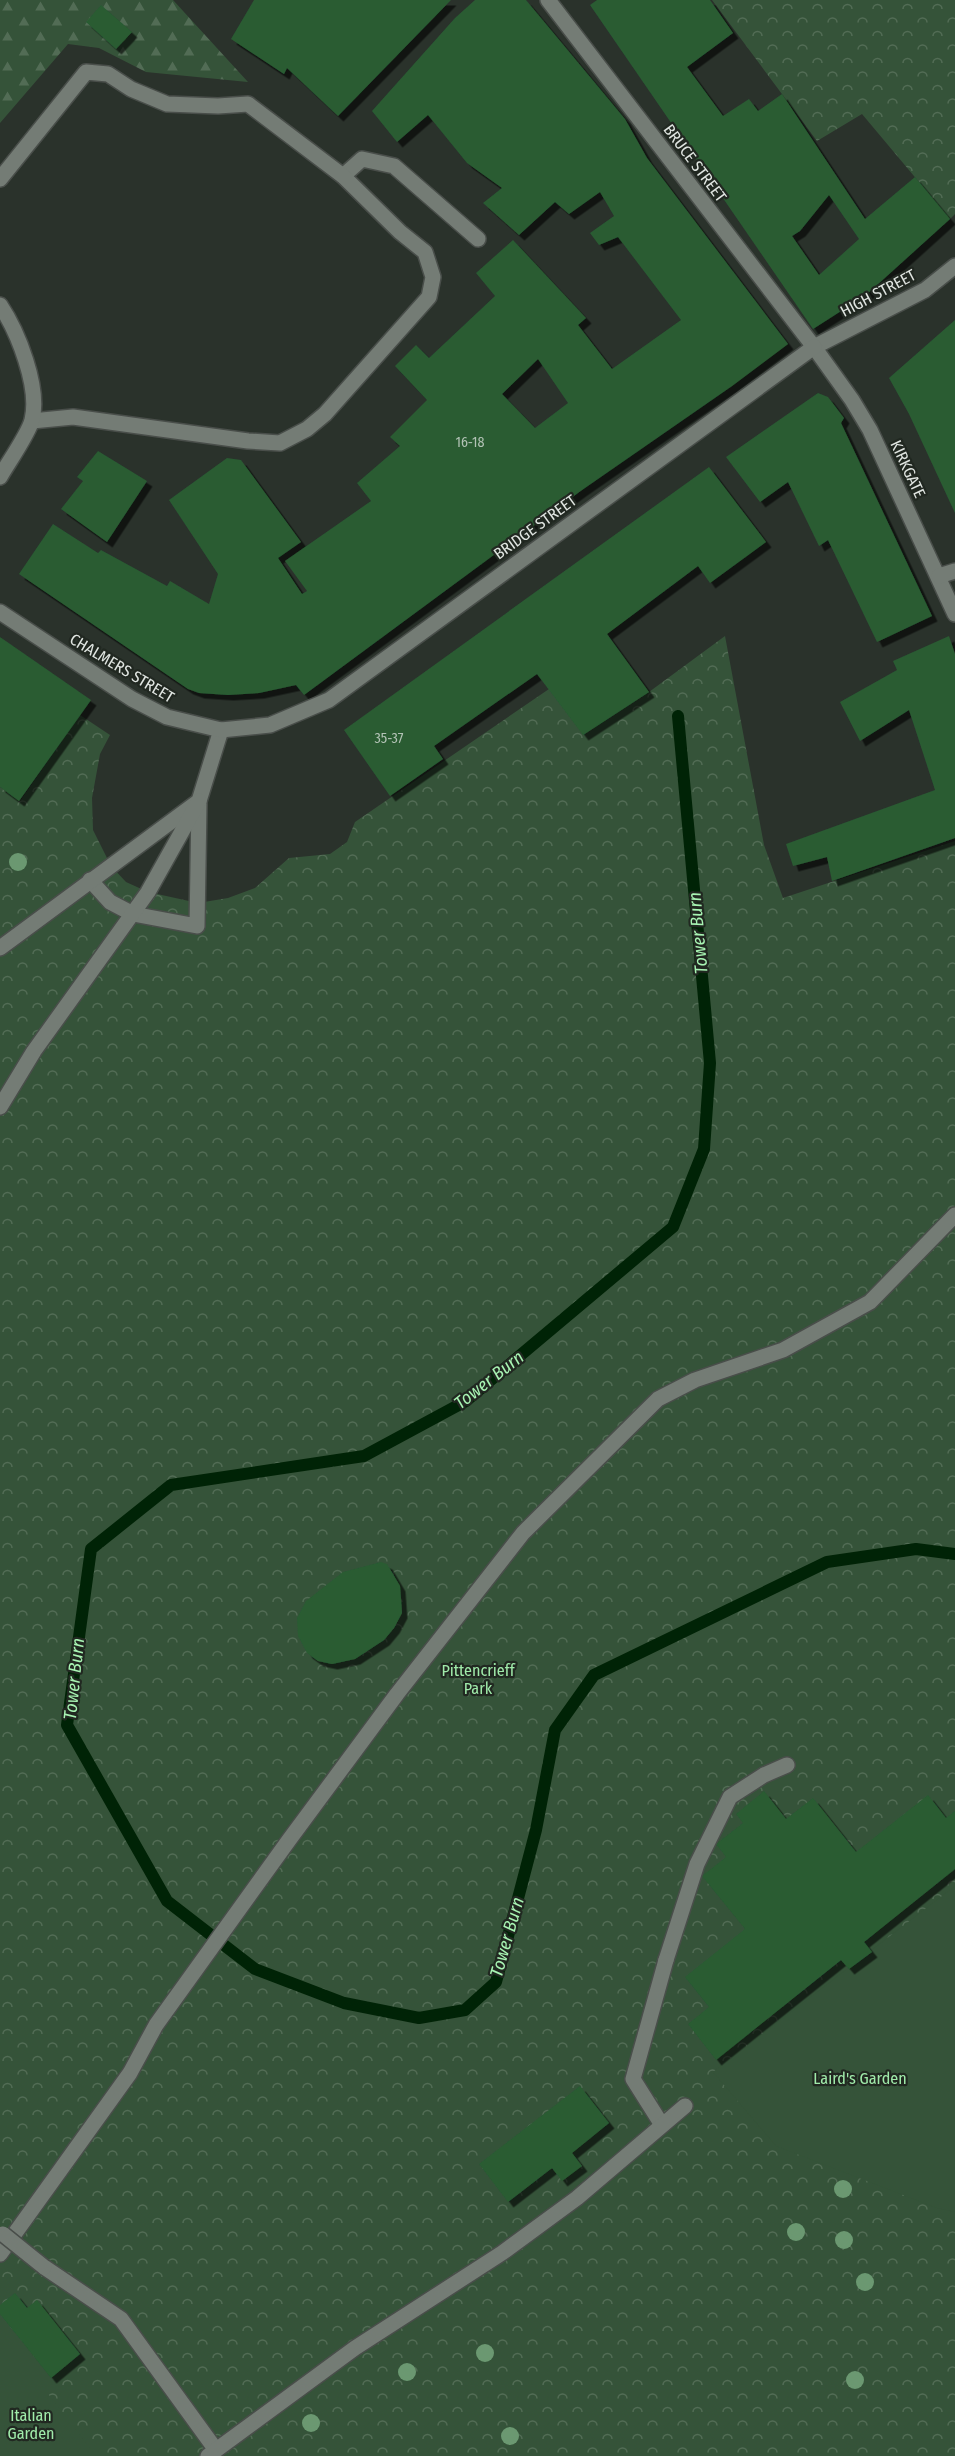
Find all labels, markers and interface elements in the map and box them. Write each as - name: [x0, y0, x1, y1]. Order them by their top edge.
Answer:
- street label: BRUCE STREET: [660, 120, 731, 206]
- street label: HIGH STREET: [837, 265, 919, 321]
- house number: 16-18: [455, 434, 485, 451]
- street label: KIRKGATE: [886, 437, 930, 501]
- street label: BRIDGE STREET: [490, 490, 581, 563]
- street label: CHALMERS STREET: [66, 629, 178, 707]
- house number: 35-37: [375, 730, 404, 747]
- water label: Tower Burn: [683, 891, 713, 975]
- water label: Tower Burn: [450, 1346, 528, 1414]
- water label: Tower Burn: [59, 1637, 89, 1721]
- park label: Pittencrieff Park: [441, 1661, 516, 1698]
- water label: Tower Burn: [485, 1894, 529, 1980]
- park label: Laird's Garden: [813, 2069, 907, 2088]
- park label: Italian Garden: [7, 2406, 55, 2443]

